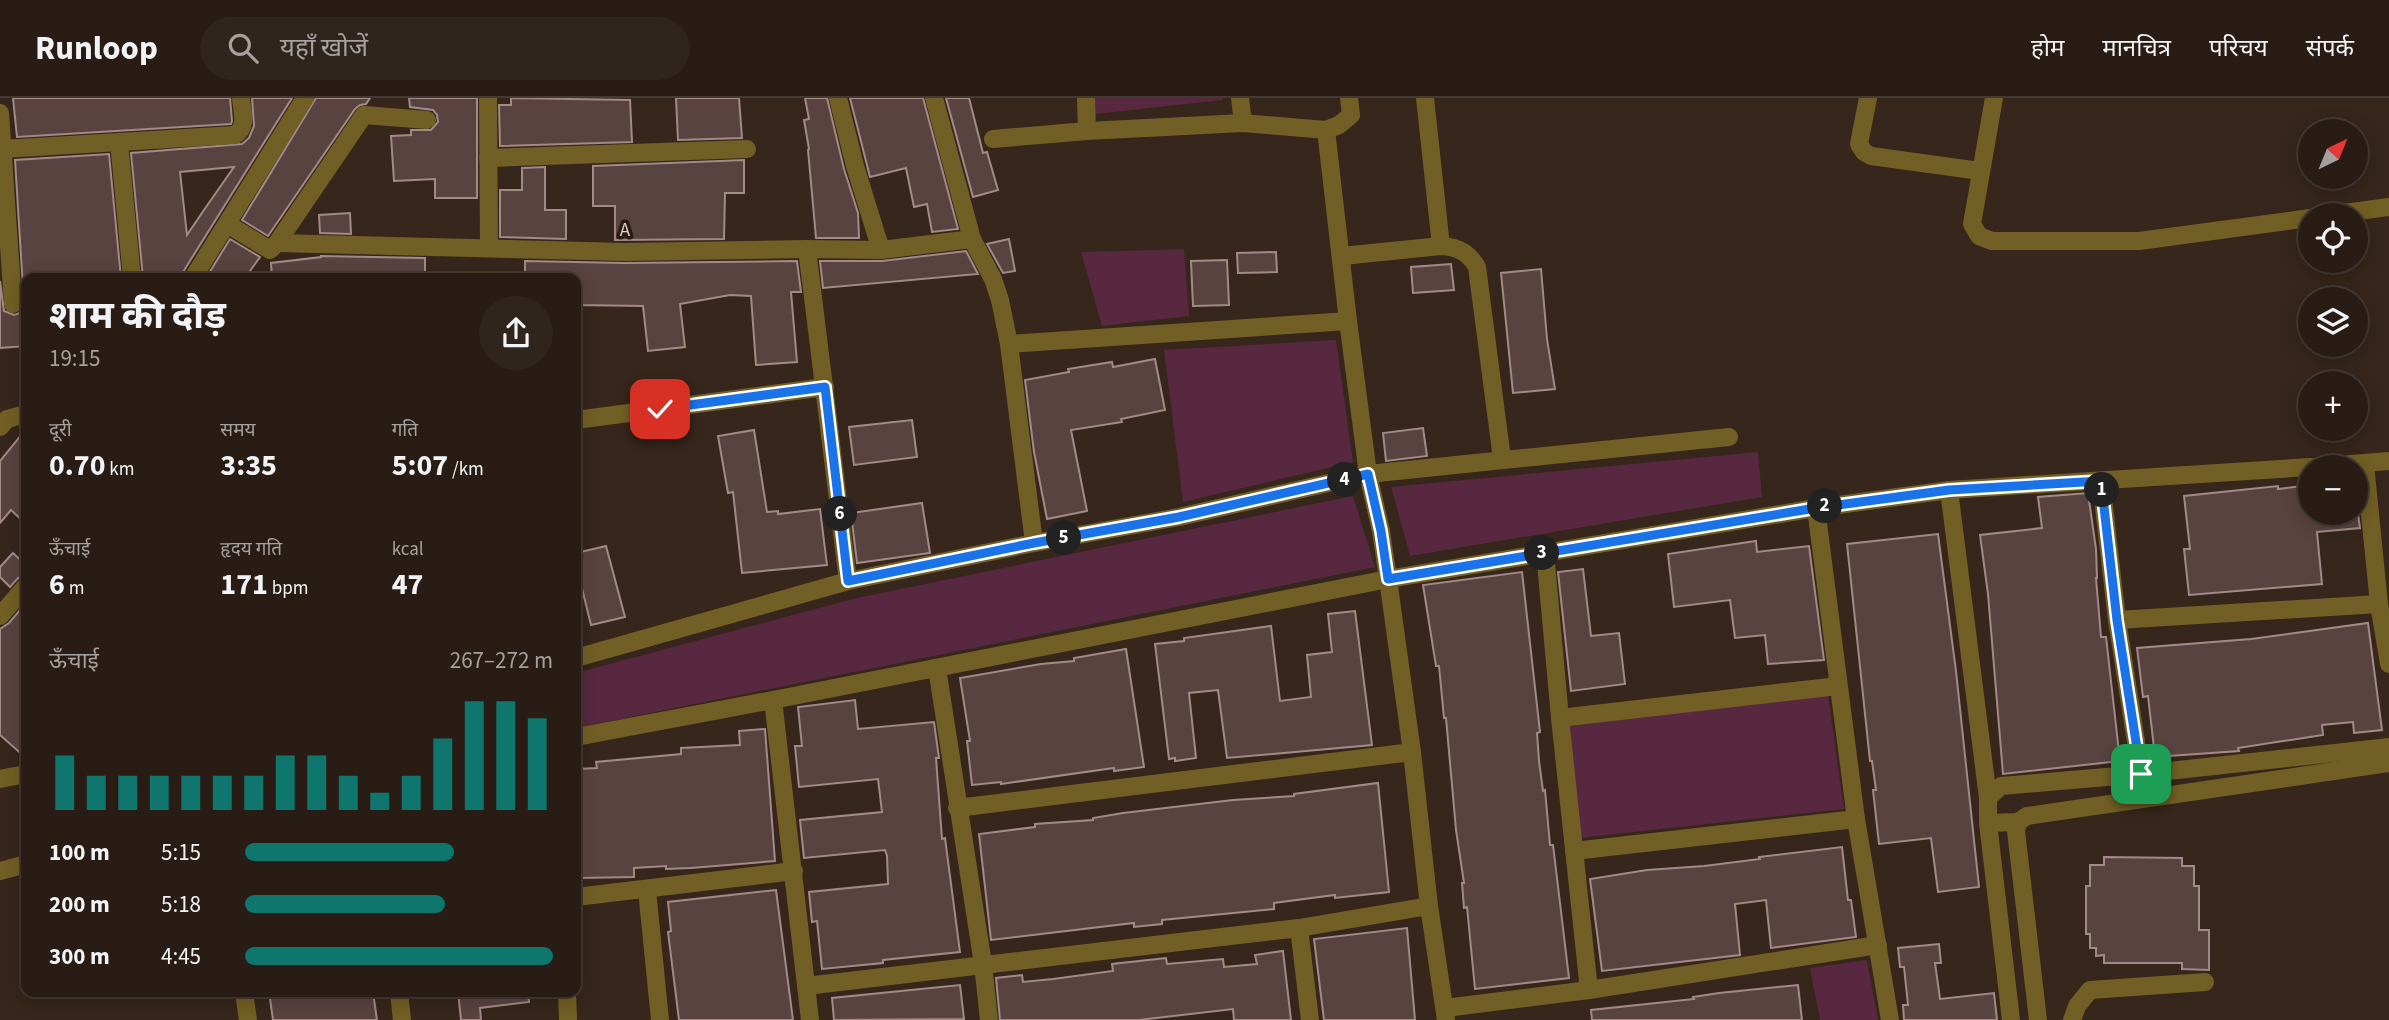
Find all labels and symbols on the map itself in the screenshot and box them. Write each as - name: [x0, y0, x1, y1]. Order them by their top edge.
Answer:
- north arrow: [2298, 119, 2368, 189]
- street label: A: [620, 217, 631, 244]
- pin: [630, 379, 690, 439]
- pin: 4: [1328, 462, 1362, 498]
- pin: 1: [2084, 472, 2120, 508]
- pin: 2: [1808, 488, 1842, 524]
- pin: 6: [822, 496, 858, 532]
- pin: 5: [1046, 520, 1082, 556]
- pin: 3: [1524, 536, 1560, 570]
- pin: [2111, 744, 2171, 804]

